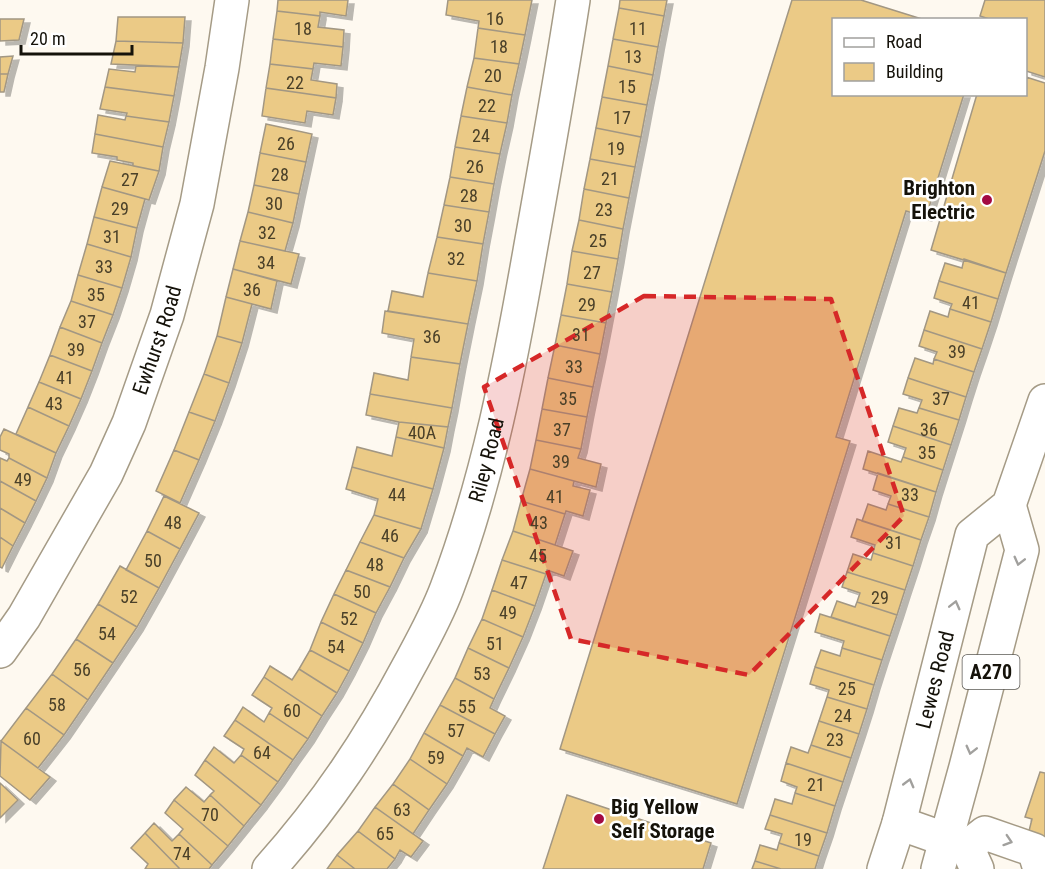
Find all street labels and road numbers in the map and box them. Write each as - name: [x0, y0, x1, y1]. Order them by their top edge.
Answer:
- street label: Ewhurst Road: [128, 283, 186, 398]
- street label: Riley Road: [464, 416, 509, 505]
- street label: Lewes Road: [911, 629, 959, 731]
- road number: A270: [962, 655, 1020, 689]

